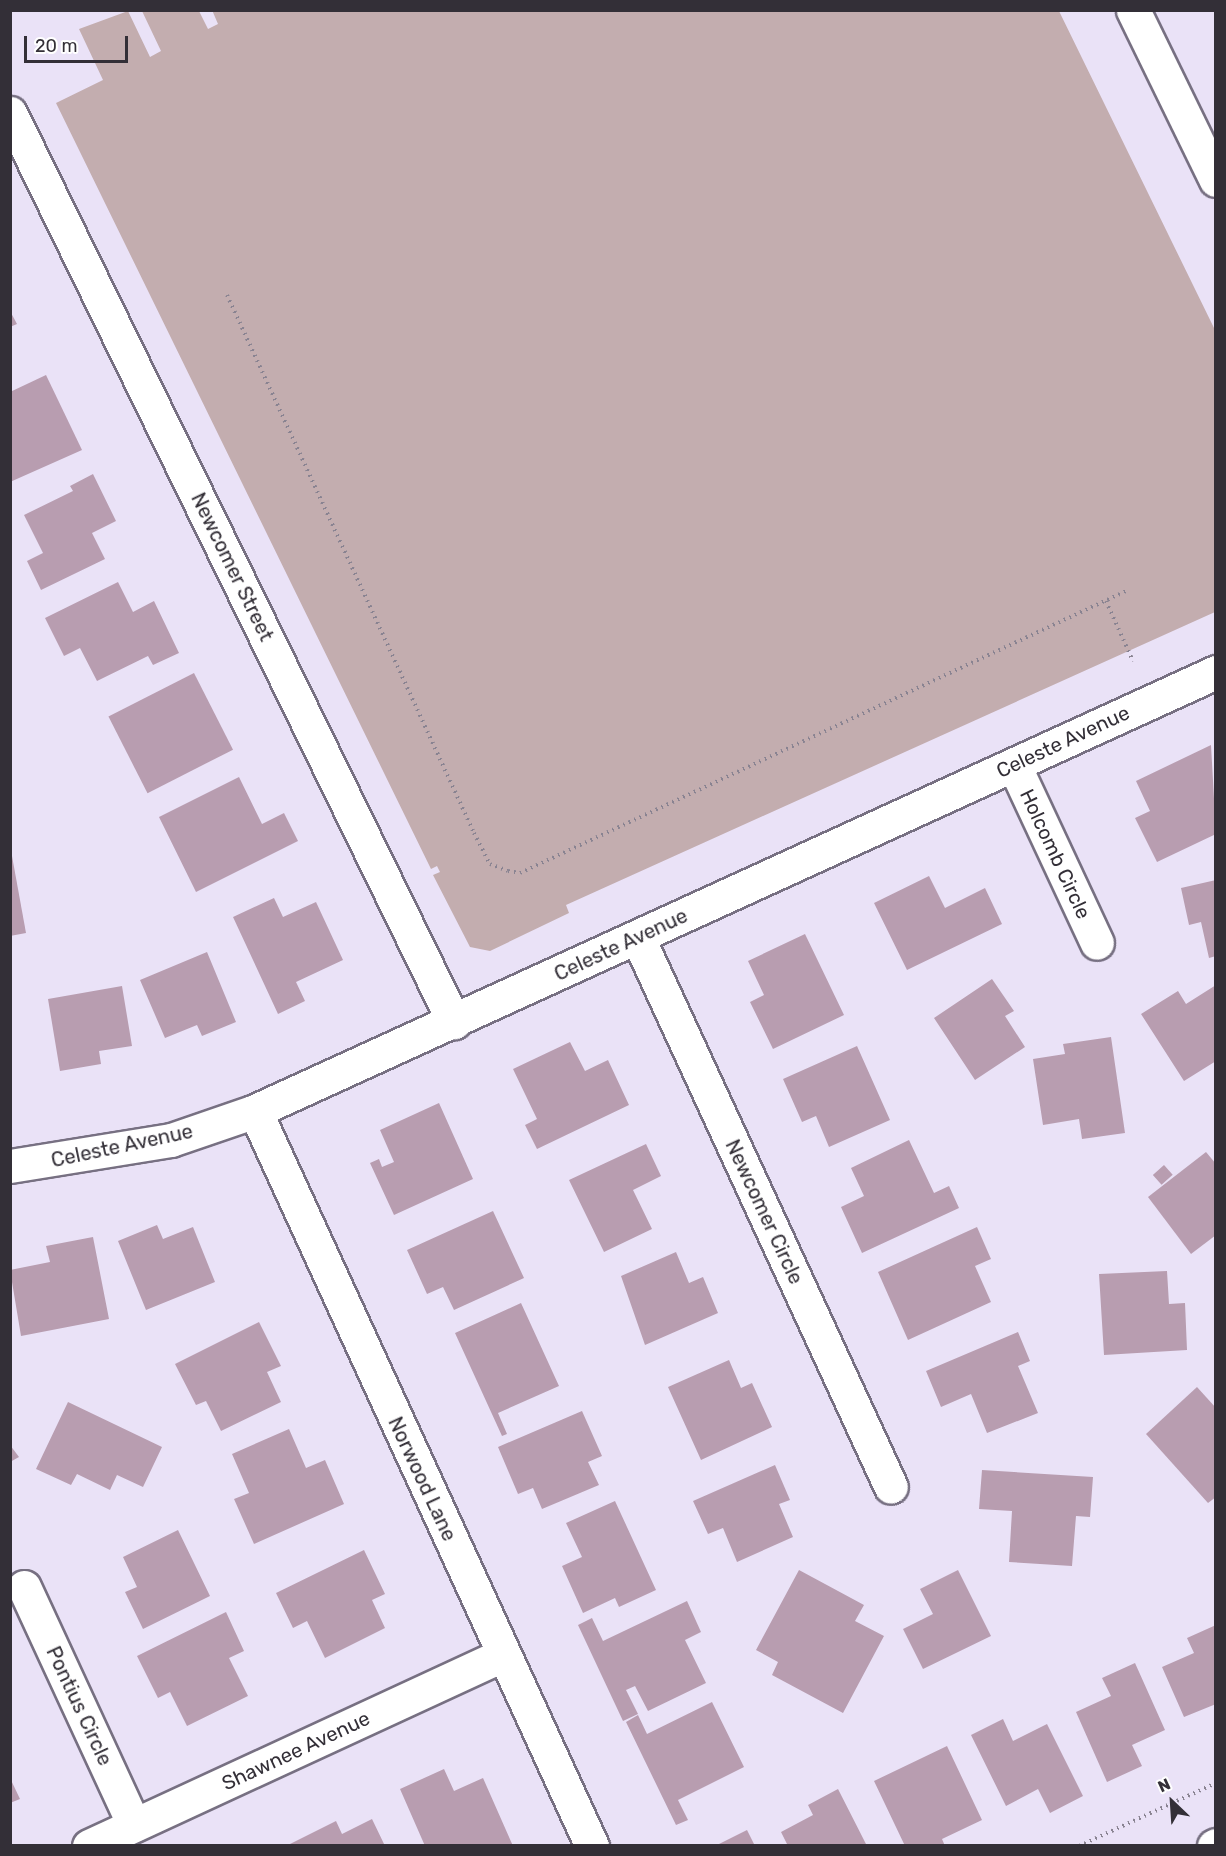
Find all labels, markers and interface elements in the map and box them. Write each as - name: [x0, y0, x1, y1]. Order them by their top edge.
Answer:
- scale bar: [27, 24, 130, 62]
- text: 20 m: [35, 35, 77, 57]
- street label: Newcomer Street: [186, 489, 278, 645]
- street label: Celeste Avenue: [992, 701, 1134, 783]
- street label: Holcomb Circle: [1014, 785, 1096, 923]
- street label: Celeste Avenue: [550, 904, 692, 986]
- street label: Celeste Avenue: [49, 1119, 195, 1173]
- street label: Newcomer Circle: [720, 1136, 808, 1288]
- street label: Norwood Lane: [383, 1413, 461, 1545]
- street label: Pontius Circle: [41, 1643, 117, 1769]
- street label: Shawnee Avenue: [218, 1706, 374, 1796]
- north arrow: [1142, 1772, 1202, 1832]
- text: N: [1155, 1774, 1173, 1796]

